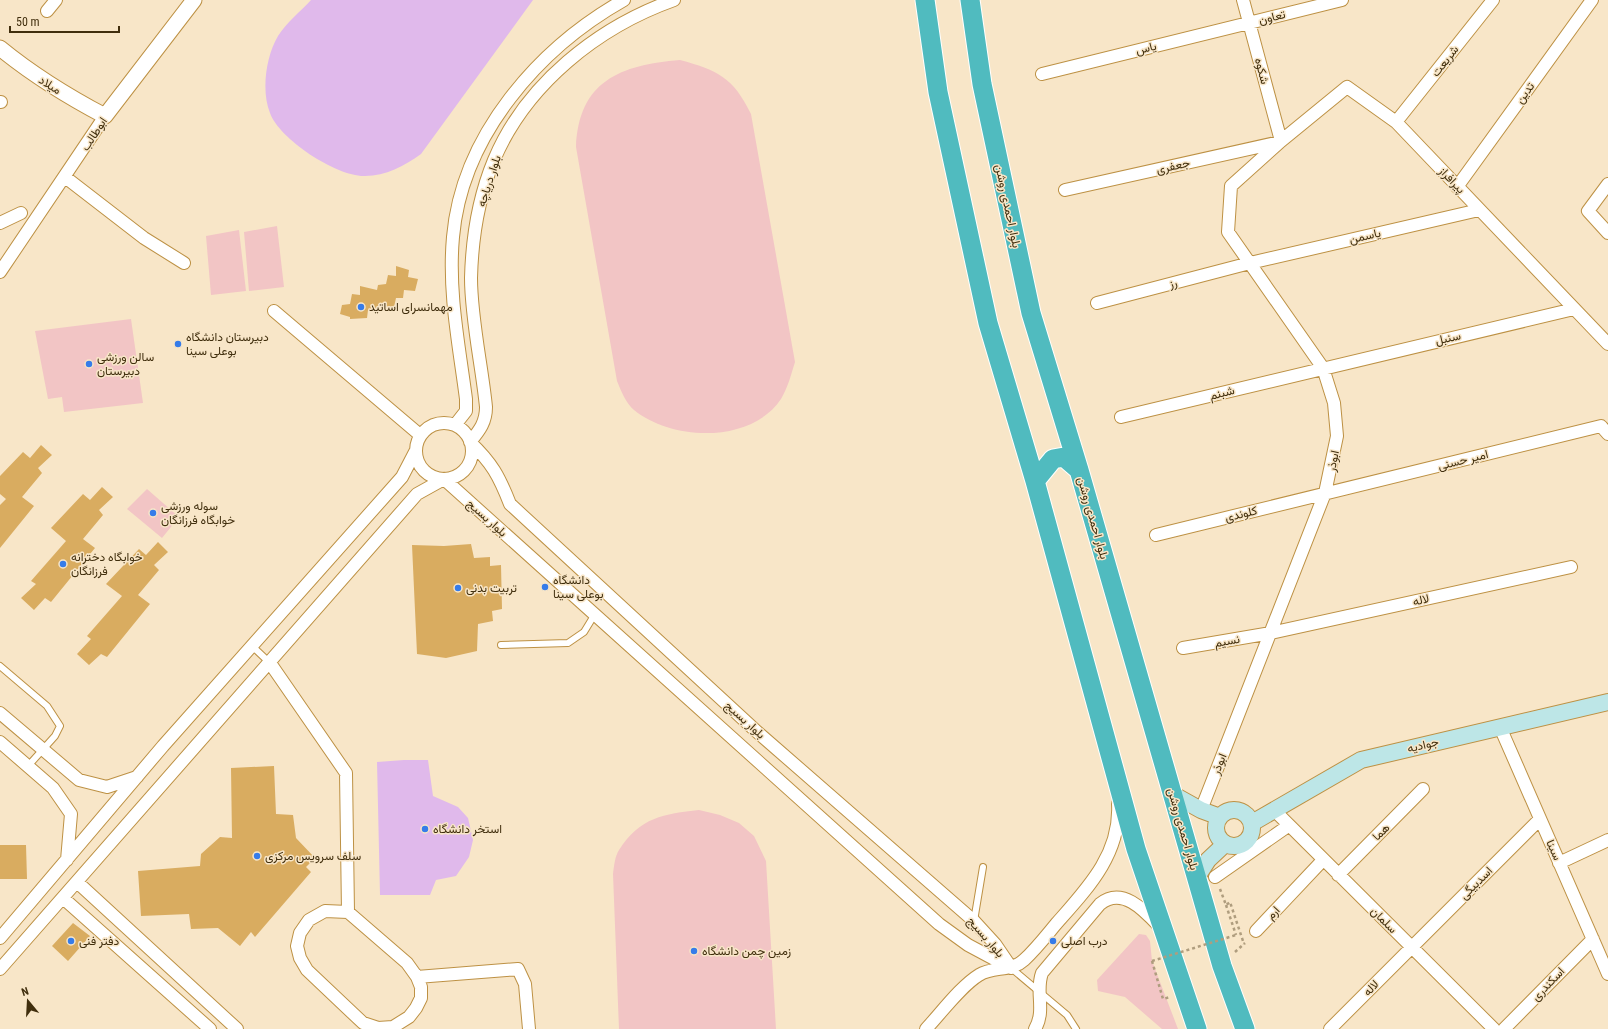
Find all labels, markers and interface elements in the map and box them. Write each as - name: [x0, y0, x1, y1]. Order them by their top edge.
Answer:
- street label: تعاون: [1257, 7, 1287, 28]
- scale bar: [10, 8, 119, 34]
- text: 50 m: [16, 15, 40, 29]
- street label: یاس: [1134, 39, 1158, 58]
- street label: شریعت: [1428, 43, 1462, 80]
- street label: شکوه: [1251, 56, 1272, 86]
- street label: میلاد: [36, 73, 64, 97]
- street label: تدین: [1513, 79, 1538, 107]
- street label: ابوطالب: [78, 115, 111, 154]
- street label: بلوار دریاچه: [474, 153, 505, 209]
- street label: جعفری: [1155, 155, 1191, 178]
- street label: بلوار احمدی روشن: [991, 163, 1024, 249]
- street label: پیرافراز: [1435, 163, 1468, 197]
- street label: یاسمن: [1348, 226, 1383, 247]
- street label: رز: [1166, 275, 1179, 292]
- place label: مهمانسرای اساتید: [369, 300, 453, 315]
- marker: مهمانسرای اساتید: [356, 302, 366, 312]
- street label: سنبل: [1434, 328, 1462, 349]
- place label: دبیرستان دانشگاه بوعلی سینا: [186, 330, 269, 359]
- marker: دبیرستان دانشگاه بوعلی سینا: [173, 339, 183, 349]
- place label: سالن ورزشی دبیرستان: [97, 350, 154, 379]
- marker: سالن ورزشی دبیرستان: [84, 359, 94, 369]
- street label: شبنم: [1208, 383, 1236, 404]
- street label: امیر حسنی: [1436, 447, 1490, 474]
- street label: ابوذر: [1324, 449, 1343, 474]
- street label: بلوار احمدی روشن: [1074, 475, 1111, 561]
- street label: بلوار بسیج: [463, 496, 510, 541]
- place label: سوله ورزشی خوابگاه فرزانگان: [161, 499, 235, 528]
- street label: کلوندی: [1223, 503, 1259, 526]
- marker: سوله ورزشی خوابگاه فرزانگان: [148, 508, 158, 518]
- place label: خوابگاه دخترانه فرزانگان: [71, 550, 143, 579]
- marker: خوابگاه دخترانه فرزانگان: [58, 559, 68, 569]
- place label: دانشگاه بوعلی سینا: [553, 573, 604, 602]
- place label: تربیت بدنی: [466, 581, 517, 596]
- marker: دانشگاه بوعلی سینا: [540, 582, 550, 592]
- marker: تربیت بدنی: [453, 583, 463, 593]
- street label: لاله: [1411, 591, 1431, 609]
- street label: نسیم: [1213, 632, 1241, 651]
- street label: بلوار بسیج: [721, 698, 768, 743]
- street label: جوادیه: [1406, 735, 1440, 756]
- street label: ابوذر: [1208, 751, 1230, 778]
- street label: بلوار احمدی روشن: [1164, 786, 1201, 872]
- street label: هما: [1370, 821, 1392, 843]
- place label: استخر دانشگاه: [433, 822, 502, 837]
- marker: استخر دانشگاه: [420, 824, 430, 834]
- street label: سینا: [1543, 838, 1565, 862]
- place label: سلف سرویس مرکزی: [265, 849, 361, 864]
- marker: سلف سرویس مرکزی: [252, 851, 262, 861]
- street label: اسدبیگی: [1457, 864, 1496, 903]
- street label: ارم: [1263, 903, 1283, 923]
- street label: سلمان: [1368, 904, 1400, 936]
- street label: بلوار بسیج: [963, 914, 1007, 961]
- place label: دفتر فنی: [79, 934, 119, 949]
- place label: درب اصلی: [1061, 934, 1108, 949]
- marker: دفتر فنی: [66, 936, 76, 946]
- marker: درب اصلی: [1048, 936, 1058, 946]
- place label: زمین چمن دانشگاه: [702, 944, 791, 959]
- marker: زمین چمن دانشگاه: [689, 946, 699, 956]
- street label: اسکندری: [1529, 964, 1568, 1004]
- street label: لاله: [1360, 977, 1382, 999]
- north arrow: [8, 981, 48, 1021]
- text: N: [20, 985, 31, 999]

